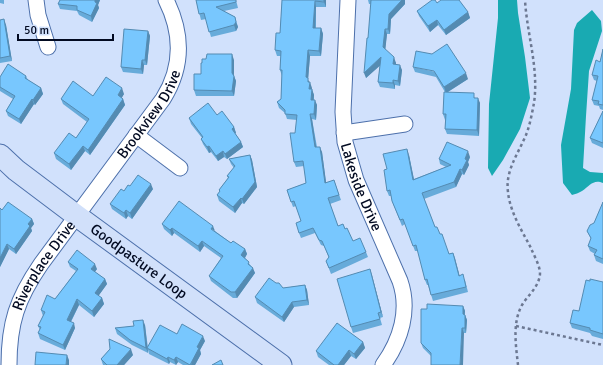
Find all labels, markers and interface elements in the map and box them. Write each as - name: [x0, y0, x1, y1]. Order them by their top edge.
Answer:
- scale bar: [18, 16, 113, 42]
- text: 50 m: [24, 23, 49, 38]
- street label: Brookview Drive: [113, 68, 184, 162]
- street label: Lakeside Drive: [337, 141, 386, 234]
- street label: Riverplace Drive: [8, 217, 79, 313]
- street label: Goodpasture Loop: [87, 220, 191, 303]

